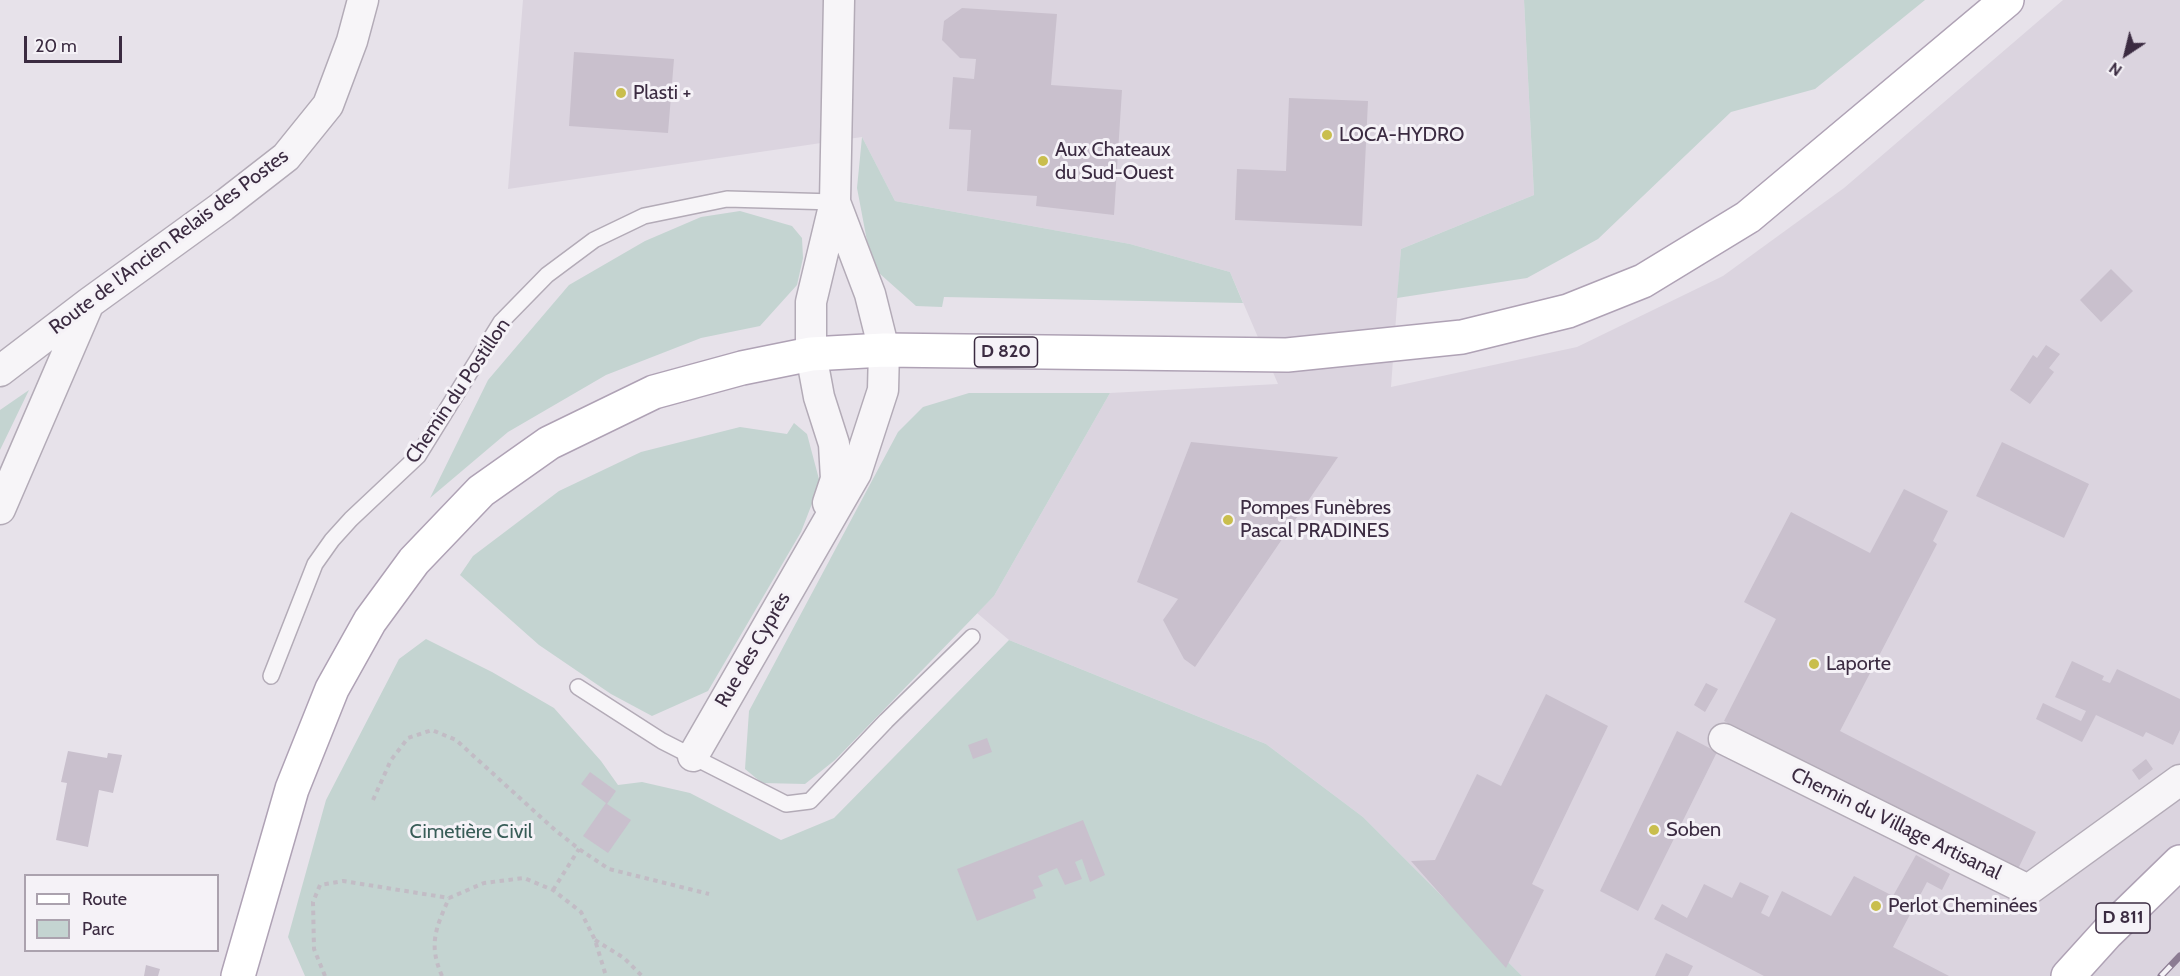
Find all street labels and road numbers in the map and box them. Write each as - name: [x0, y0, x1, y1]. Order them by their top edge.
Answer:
- street label: Route de l'Ancien Relais des Postes: [45, 144, 293, 340]
- street label: Chemin du Postillon: [401, 314, 515, 468]
- road number: D 820: [974, 337, 1038, 367]
- street label: Rue des Cyprès: [710, 588, 796, 712]
- street label: Chemin du Village Artisanal: [1787, 763, 2005, 885]
- road number: D 811: [2096, 903, 2150, 933]

